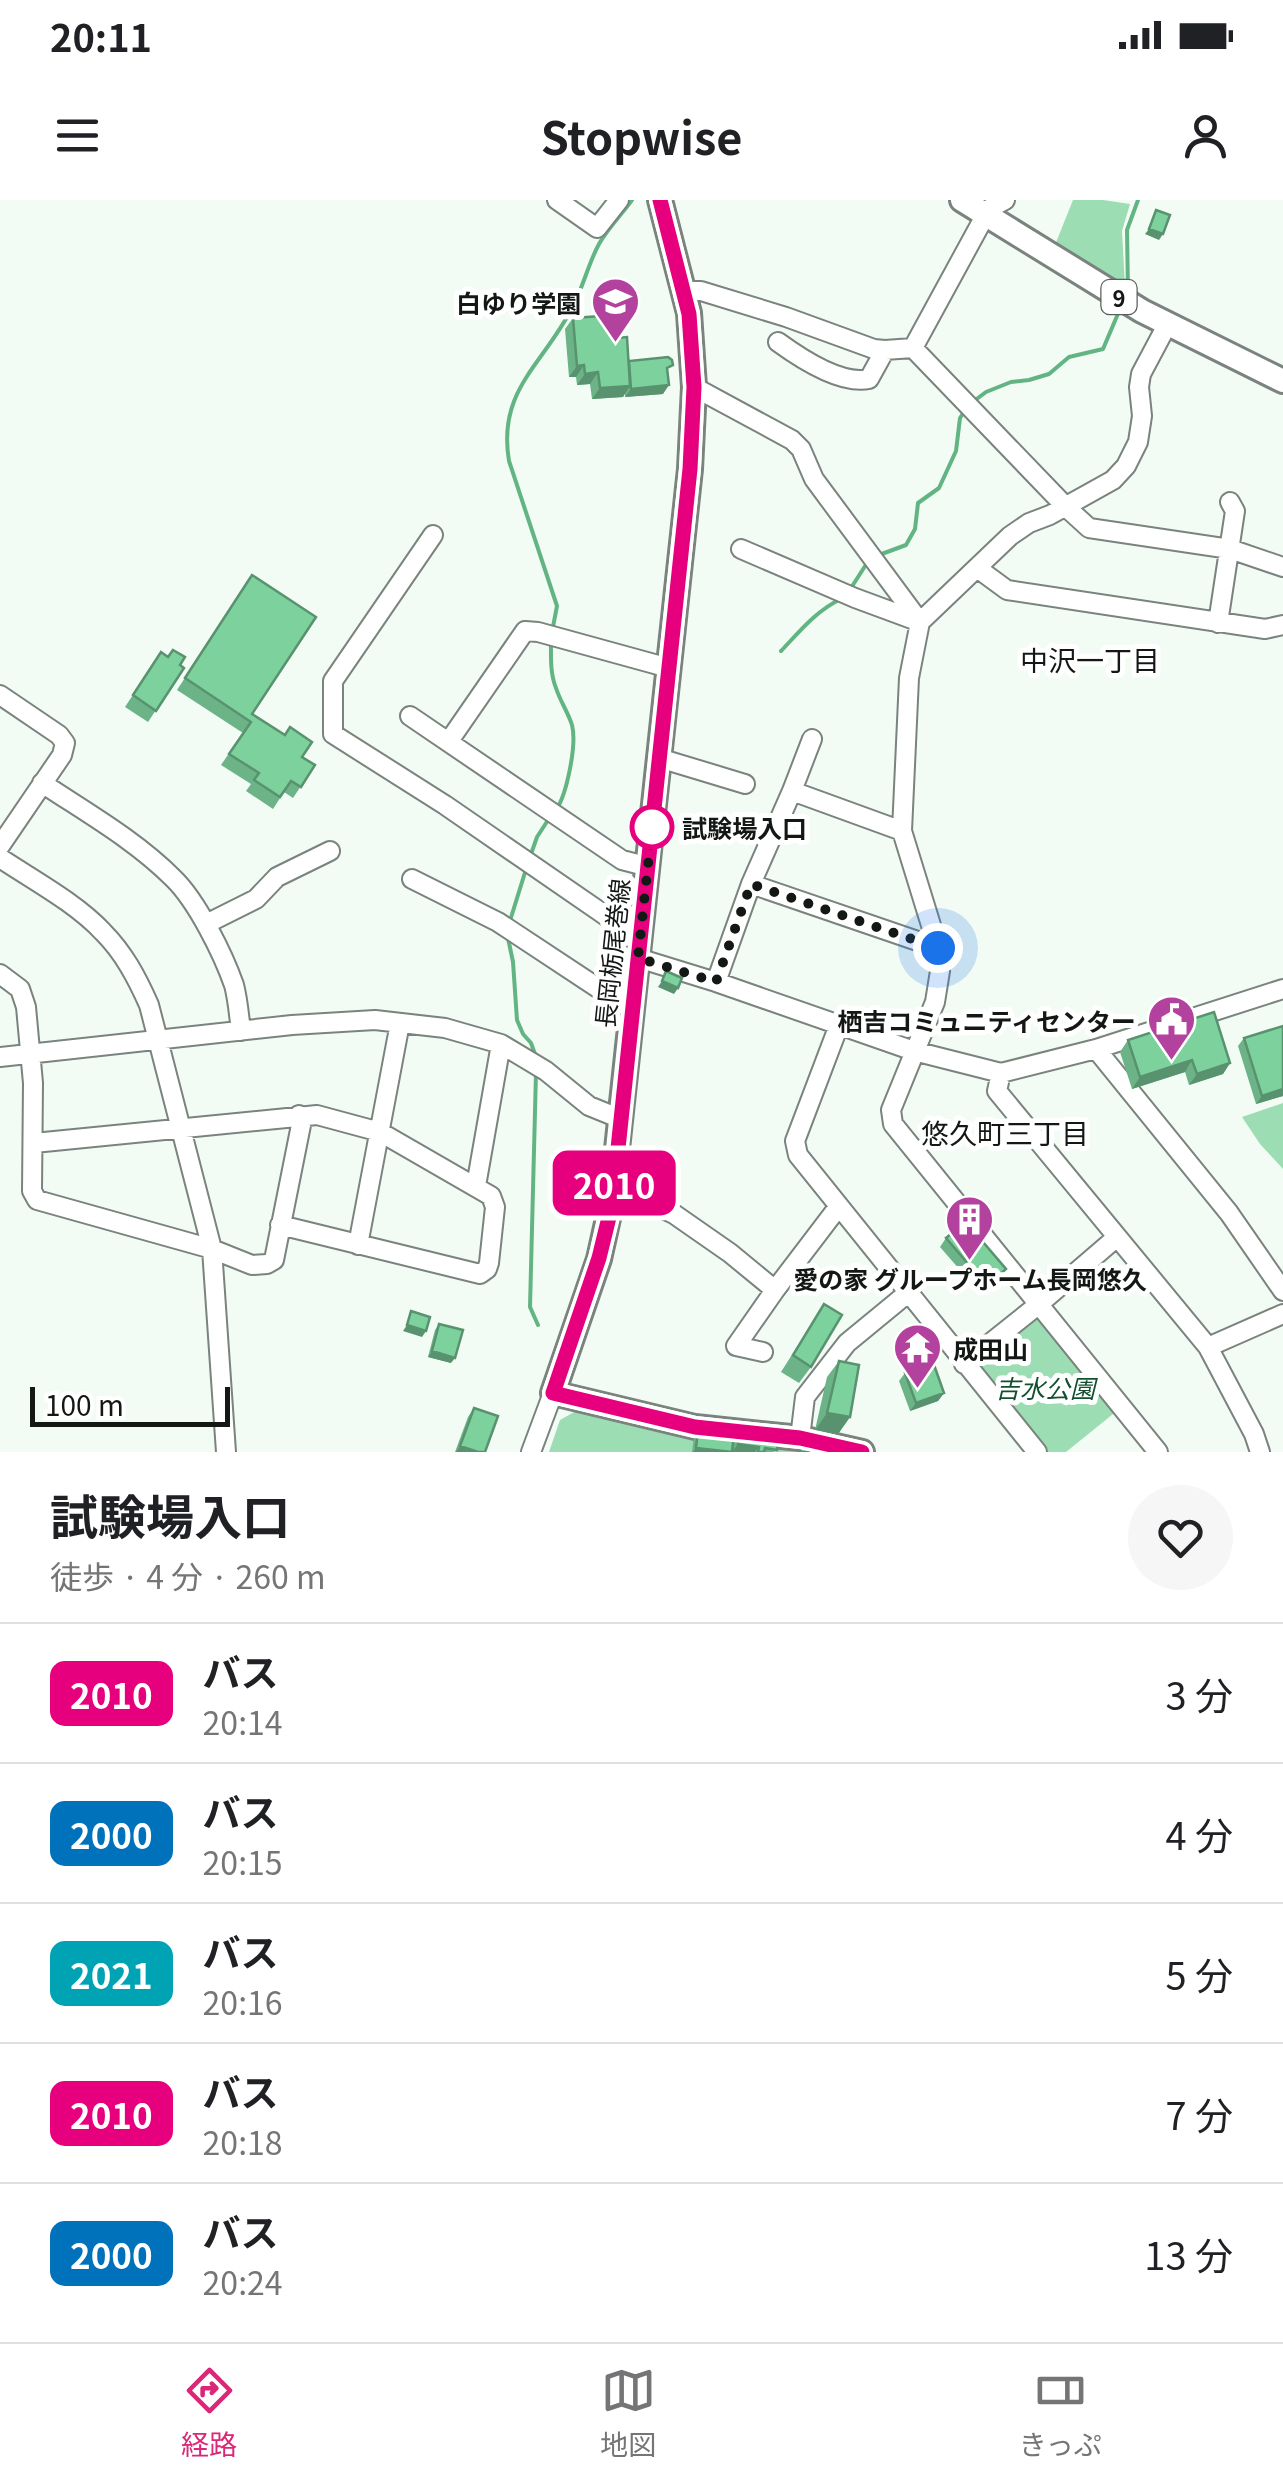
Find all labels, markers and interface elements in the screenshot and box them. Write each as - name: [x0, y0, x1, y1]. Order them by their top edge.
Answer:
- text: 20:11: [50, 8, 152, 63]
- text: Stopwise: [541, 103, 742, 168]
- icon: menu: [50, 108, 105, 163]
- icon: person: [1178, 108, 1233, 163]
- school or university icon: 白ゆり学園: [590, 276, 642, 344]
- road number: 9: [1102, 280, 1136, 314]
- place label: 白ゆり学園: [456, 284, 581, 320]
- district label: 中沢一丁目: [1020, 639, 1160, 679]
- marker: 試験場入口: [631, 806, 673, 848]
- place label: 試験場入口: [682, 809, 807, 845]
- street label: 長岡栃尾巻線: [585, 877, 637, 1029]
- your location: [913, 923, 963, 973]
- public building icon: 栖吉コミュニティセンター: [1145, 994, 1197, 1062]
- place label: 栖吉コミュニティセンター: [837, 1002, 1136, 1038]
- district label: 悠久町三丁目: [921, 1112, 1089, 1152]
- line badge: 2010: [544, 1150, 684, 1216]
- text: 2010: [573, 1158, 655, 1209]
- building icon: 愛の家 グループホーム長岡悠久: [944, 1194, 996, 1262]
- place label: 愛の家 グループホーム長岡悠久: [793, 1260, 1147, 1296]
- temple icon: 成田山: [892, 1322, 944, 1390]
- place label: 成田山: [953, 1330, 1028, 1366]
- park label: 吉水公園: [995, 1369, 1098, 1405]
- scale bar: [30, 1382, 230, 1426]
- text: 100 m: [45, 1384, 124, 1424]
- text: 試験場入口: [50, 1479, 290, 1549]
- button: heart: [1128, 1485, 1233, 1590]
- text: 徒歩 · 4 分 · 260 m: [50, 1552, 326, 1598]
- text: バス: [203, 1643, 279, 1698]
- text: 3 分: [1165, 1666, 1233, 1721]
- text: 2010: [70, 1668, 153, 1719]
- text: 20:14: [203, 1698, 283, 1744]
- text: バス: [203, 1783, 279, 1838]
- text: 4 分: [1165, 1806, 1233, 1861]
- text: 2000: [70, 1808, 153, 1859]
- text: 20:15: [203, 1838, 283, 1884]
- text: バス: [203, 1923, 279, 1978]
- text: 5 分: [1165, 1946, 1233, 2001]
- text: 2021: [70, 1948, 153, 1999]
- text: 20:16: [203, 1978, 283, 2024]
- text: バス: [203, 2063, 279, 2118]
- text: 7 分: [1165, 2086, 1233, 2141]
- text: 2010: [70, 2088, 153, 2139]
- text: 20:18: [203, 2118, 283, 2164]
- text: バス: [203, 2203, 279, 2258]
- text: 13 分: [1144, 2226, 1233, 2281]
- text: 2000: [70, 2228, 153, 2279]
- text: 20:24: [203, 2258, 283, 2304]
- tab: 経路: [181, 2363, 237, 2463]
- tab: 地図: [600, 2363, 656, 2463]
- tab: きっぷ: [1019, 2363, 1102, 2463]

